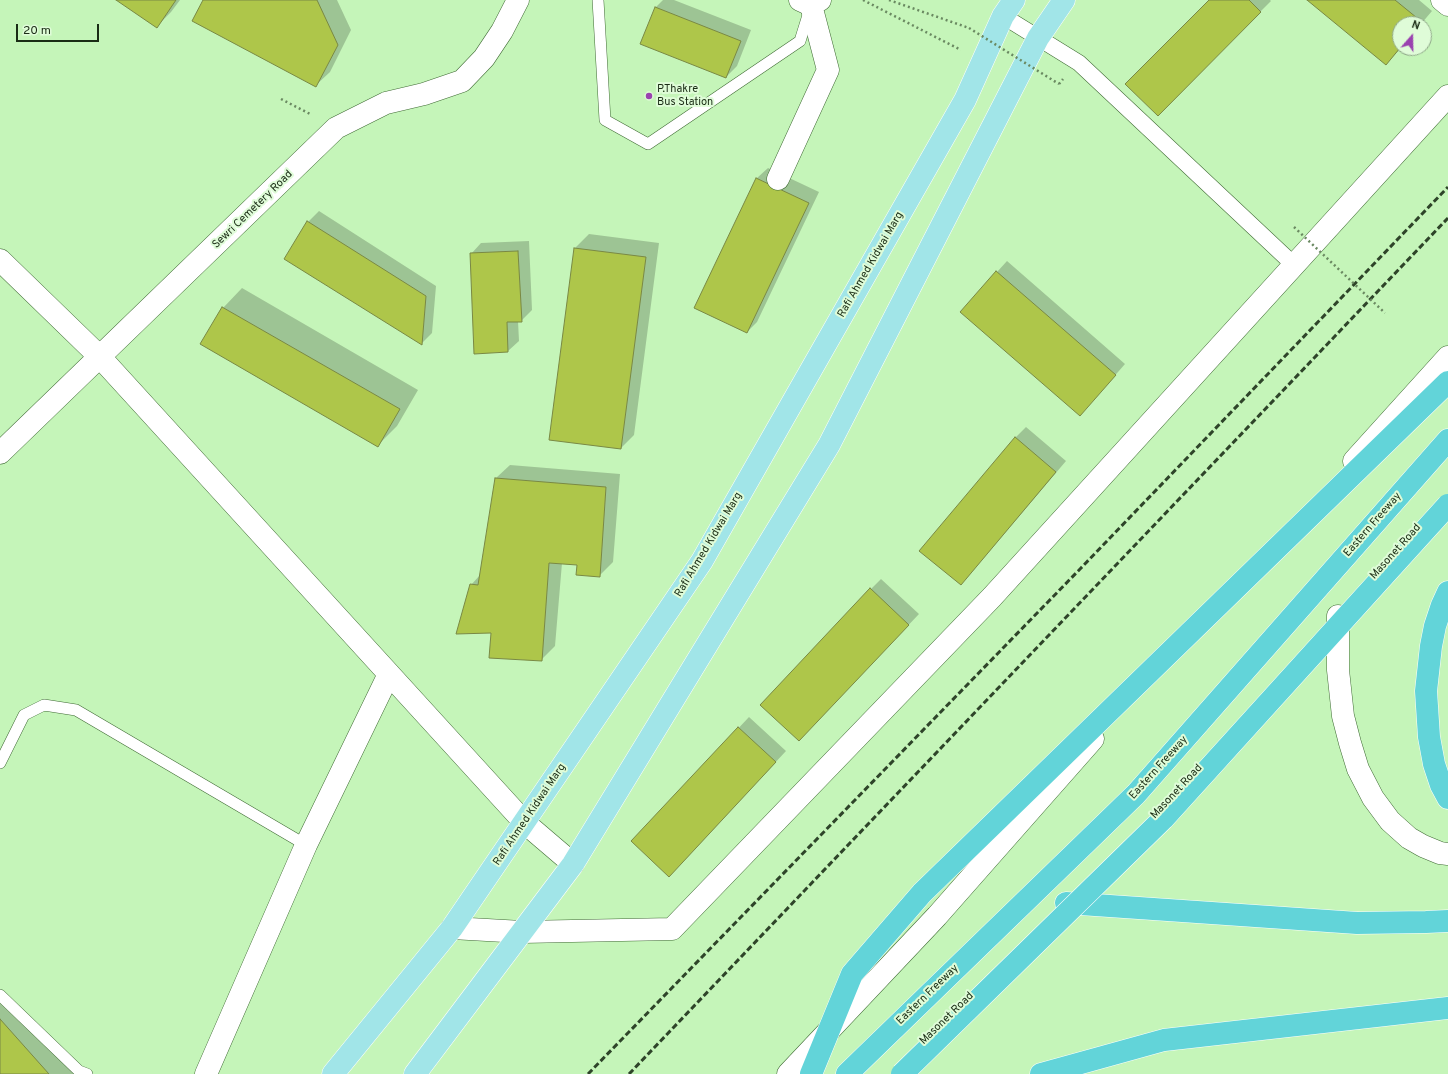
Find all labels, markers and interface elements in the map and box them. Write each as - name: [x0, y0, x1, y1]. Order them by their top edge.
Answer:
- scale bar: [18, 16, 101, 42]
- north arrow: [1392, 16, 1432, 56]
- text: N: [1410, 18, 1422, 34]
- text: 20 m: [23, 23, 51, 39]
- place label: P.Thakre Bus Station: [657, 83, 713, 109]
- marker: P.Thakre Bus Station: [644, 91, 654, 101]
- street label: Sewri Cemetery Road: [210, 168, 296, 252]
- street label: Rafi Ahmed Kidwai Marg: [835, 210, 907, 320]
- street label: Rafi Ahmed Kidwai Marg: [672, 490, 746, 600]
- street label: Eastern Freeway: [1341, 490, 1405, 560]
- street label: Masonet Road: [1368, 522, 1424, 582]
- street label: Eastern Freeway: [1127, 733, 1191, 803]
- street label: Rafi Ahmed Kidwai Marg: [491, 762, 569, 868]
- street label: Masonet Road: [1148, 762, 1206, 822]
- street label: Eastern Freeway: [894, 962, 962, 1028]
- street label: Masonet Road: [917, 990, 977, 1048]

